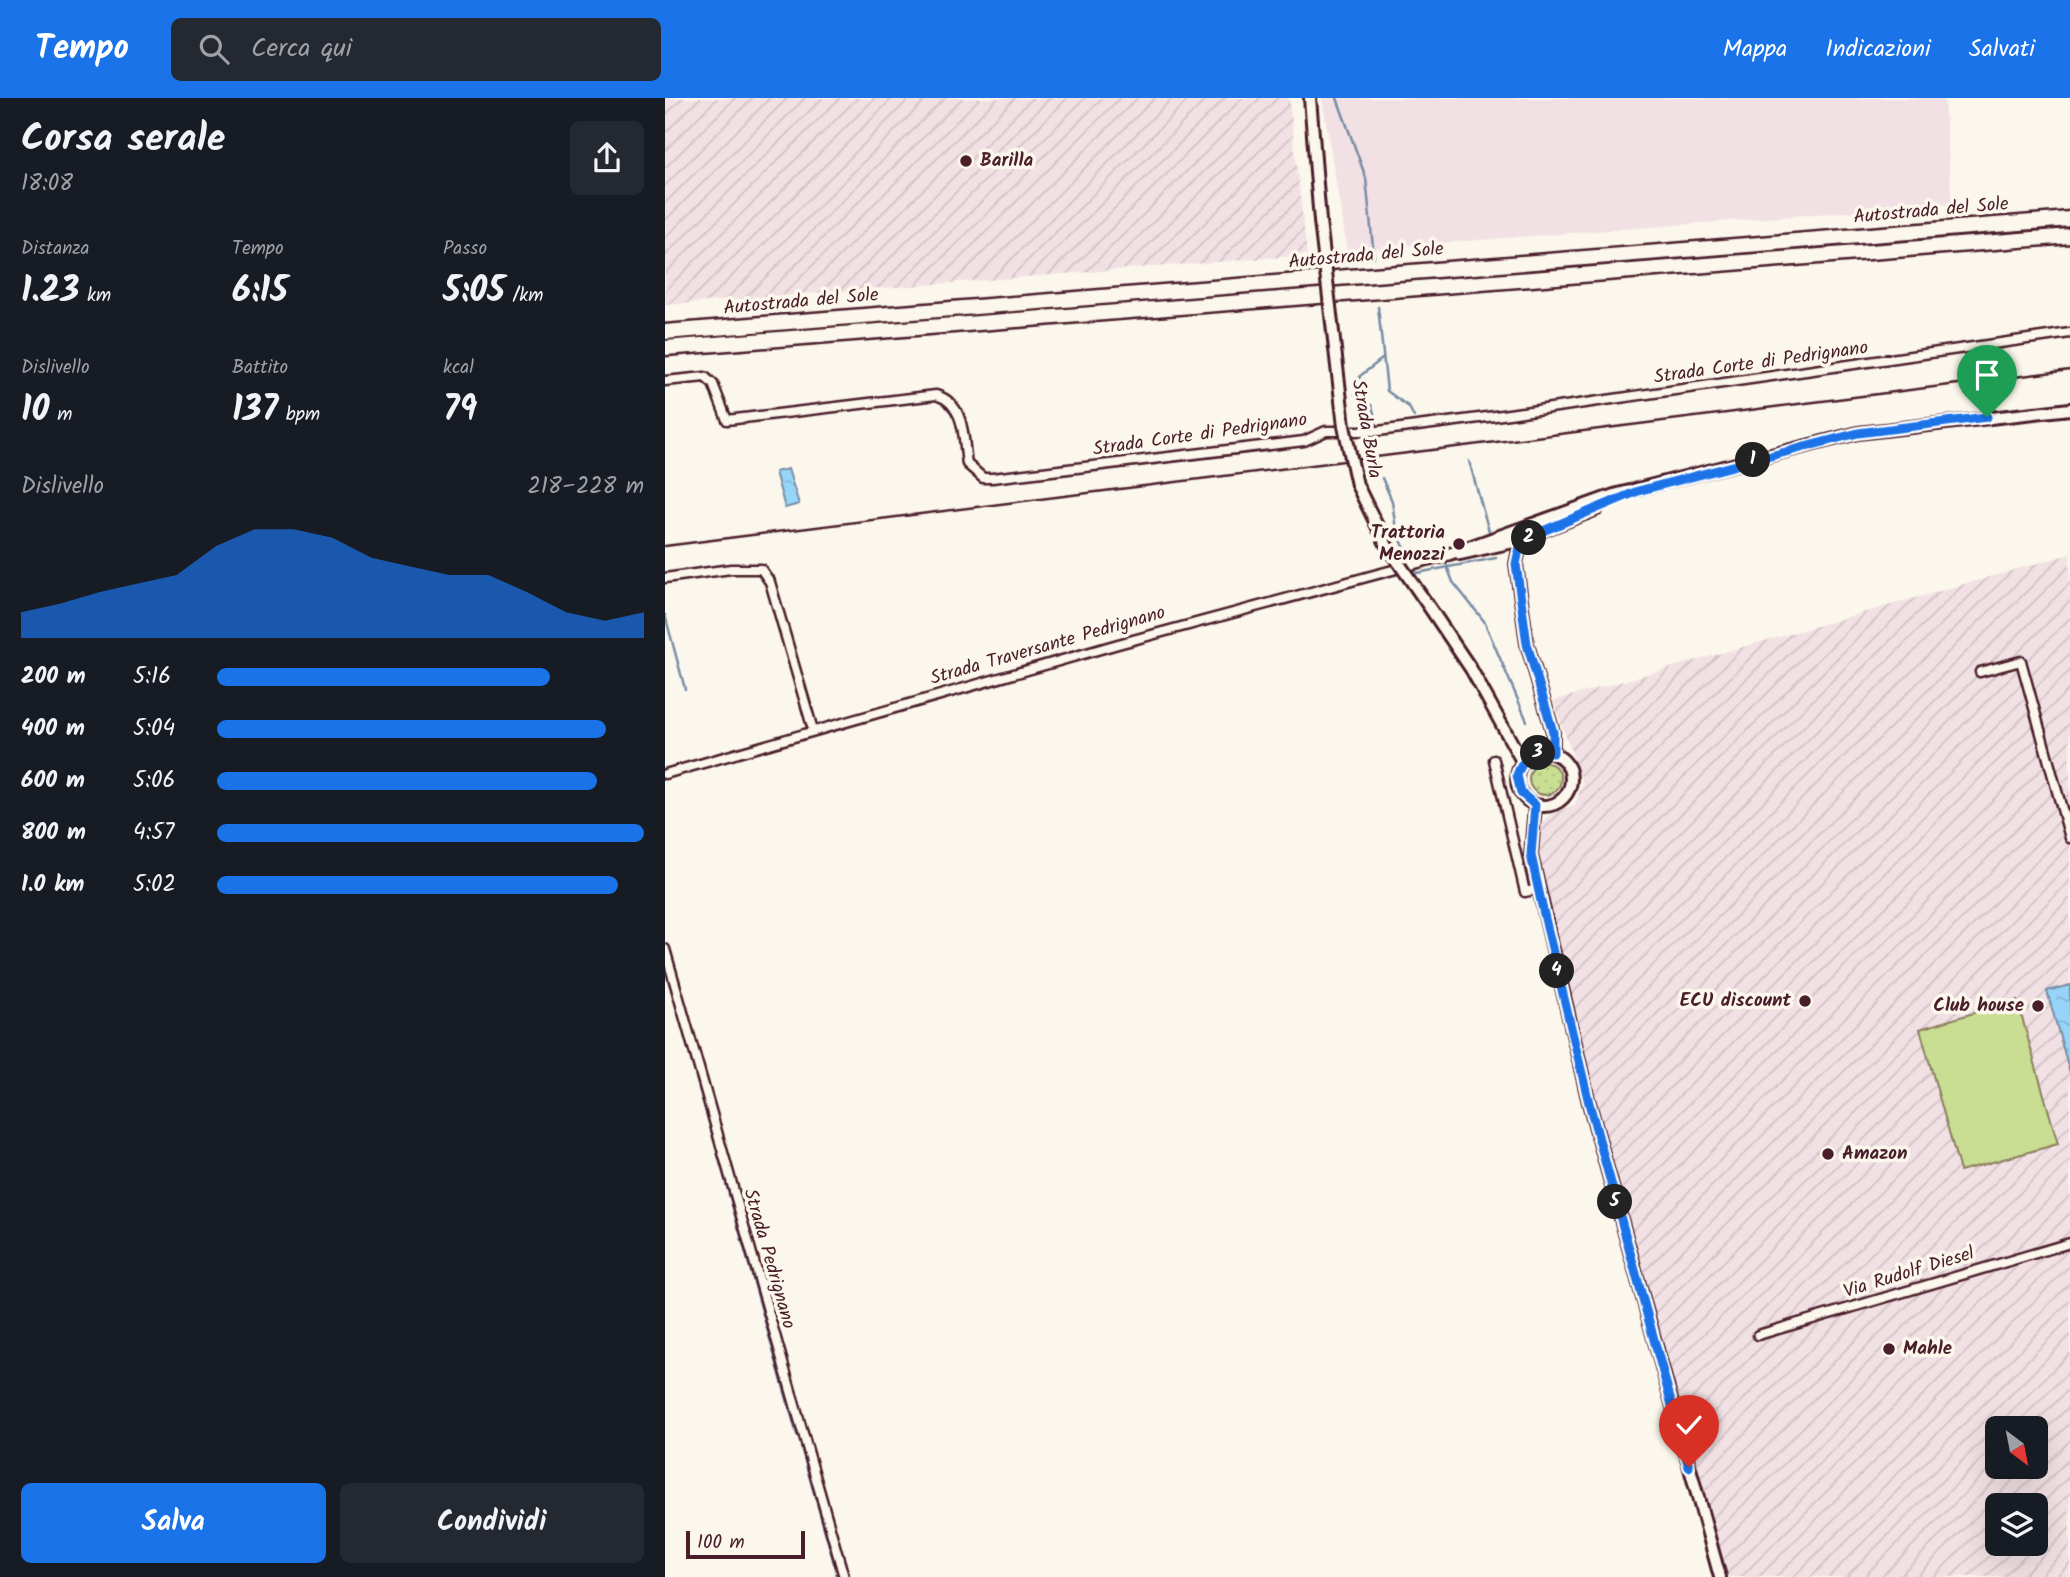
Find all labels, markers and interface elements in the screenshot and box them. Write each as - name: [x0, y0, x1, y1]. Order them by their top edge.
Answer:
- search box: [171, 18, 661, 81]
- text: Tempo: [35, 23, 129, 76]
- text: Cerca qui: [251, 28, 352, 70]
- icon: search: [195, 30, 233, 68]
- text: Mappa: [1723, 30, 1787, 69]
- text: Indicazioni: [1825, 30, 1931, 69]
- text: Salvati: [1969, 30, 2035, 69]
- text: Corsa serale: [21, 110, 225, 170]
- button: share: [570, 121, 644, 195]
- place label: Barilla: [980, 146, 1033, 176]
- marker: Barilla: [958, 153, 974, 169]
- text: 18:08: [21, 166, 73, 202]
- street label: Autostrada del Sole: [1852, 189, 2010, 233]
- text: Distanza: [21, 234, 90, 264]
- text: Tempo: [232, 234, 284, 264]
- text: Passo: [443, 234, 487, 264]
- street label: Autostrada del Sole: [1287, 234, 1445, 278]
- text: 1.23: [21, 264, 79, 320]
- text: 6:15: [232, 264, 288, 320]
- text: 5:05: [443, 264, 505, 320]
- street label: Autostrada del Sole: [722, 280, 880, 324]
- text: km: [79, 281, 111, 311]
- text: /km: [505, 281, 543, 311]
- street label: Strada Corte di Pedrignano: [1652, 333, 1870, 393]
- pin: [1957, 345, 2017, 417]
- text: Dislivello: [21, 353, 90, 383]
- text: Battito: [232, 353, 288, 383]
- text: kcal: [443, 353, 474, 383]
- icon: arrive: [1968, 356, 2006, 394]
- street label: Strada Burla: [1343, 377, 1389, 481]
- text: 10: [21, 383, 50, 439]
- text: 137: [232, 383, 278, 439]
- text: 79: [443, 383, 477, 439]
- text: m: [50, 400, 72, 430]
- text: bpm: [278, 400, 320, 430]
- street label: Strada Corte di Pedrignano: [1091, 405, 1309, 465]
- pin: 1: [1735, 442, 1771, 478]
- text: 1: [1750, 444, 1755, 474]
- text: Dislivello: [21, 469, 104, 505]
- text: 218–228 m: [527, 469, 644, 505]
- place label: Trattoria Menozzi: [1371, 518, 1446, 570]
- pin: 2: [1511, 520, 1547, 556]
- text: 2: [1523, 522, 1534, 552]
- marker: Trattoria Menozzi: [1451, 536, 1467, 552]
- street label: Strada Traversante Pedrignano: [927, 598, 1169, 694]
- text: 200 m: [21, 659, 86, 695]
- text: 5:16: [133, 659, 171, 695]
- text: 400 m: [21, 711, 85, 747]
- text: 5:04: [133, 711, 175, 747]
- pin: 3: [1521, 736, 1555, 770]
- text: 3: [1532, 737, 1543, 767]
- text: 600 m: [21, 763, 85, 799]
- text: 5:06: [133, 763, 175, 799]
- text: 800 m: [21, 815, 86, 851]
- text: 4:57: [133, 815, 174, 851]
- text: 1.0 km: [21, 867, 84, 903]
- text: 5:02: [133, 867, 176, 903]
- pin: 4: [1539, 954, 1575, 988]
- text: 4: [1551, 955, 1562, 985]
- place label: ECU discount: [1680, 986, 1791, 1016]
- place label: Club house: [1933, 991, 2024, 1021]
- marker: ECU discount: [1797, 993, 1813, 1009]
- marker: Club house: [2030, 998, 2046, 1014]
- place label: Amazon: [1842, 1139, 1908, 1169]
- marker: Amazon: [1820, 1146, 1836, 1162]
- pin: 5: [1597, 1184, 1633, 1220]
- street label: Strada Pedrignano: [735, 1185, 803, 1333]
- text: 5: [1610, 1186, 1619, 1216]
- street label: Via Rudolf Diesel: [1840, 1239, 1979, 1307]
- place label: Mahle: [1903, 1334, 1952, 1364]
- marker: Mahle: [1881, 1341, 1897, 1357]
- pin: [1659, 1395, 1719, 1467]
- icon: check: [1670, 1406, 1708, 1444]
- north arrow: [1985, 1416, 2047, 1479]
- map controls: [1985, 1416, 2048, 1556]
- button: Salva: [21, 1483, 326, 1563]
- button: Condividi: [340, 1483, 644, 1563]
- button: layers: [1985, 1493, 2048, 1556]
- scale bar: [686, 1528, 805, 1560]
- text: 100 m: [697, 1528, 745, 1558]

